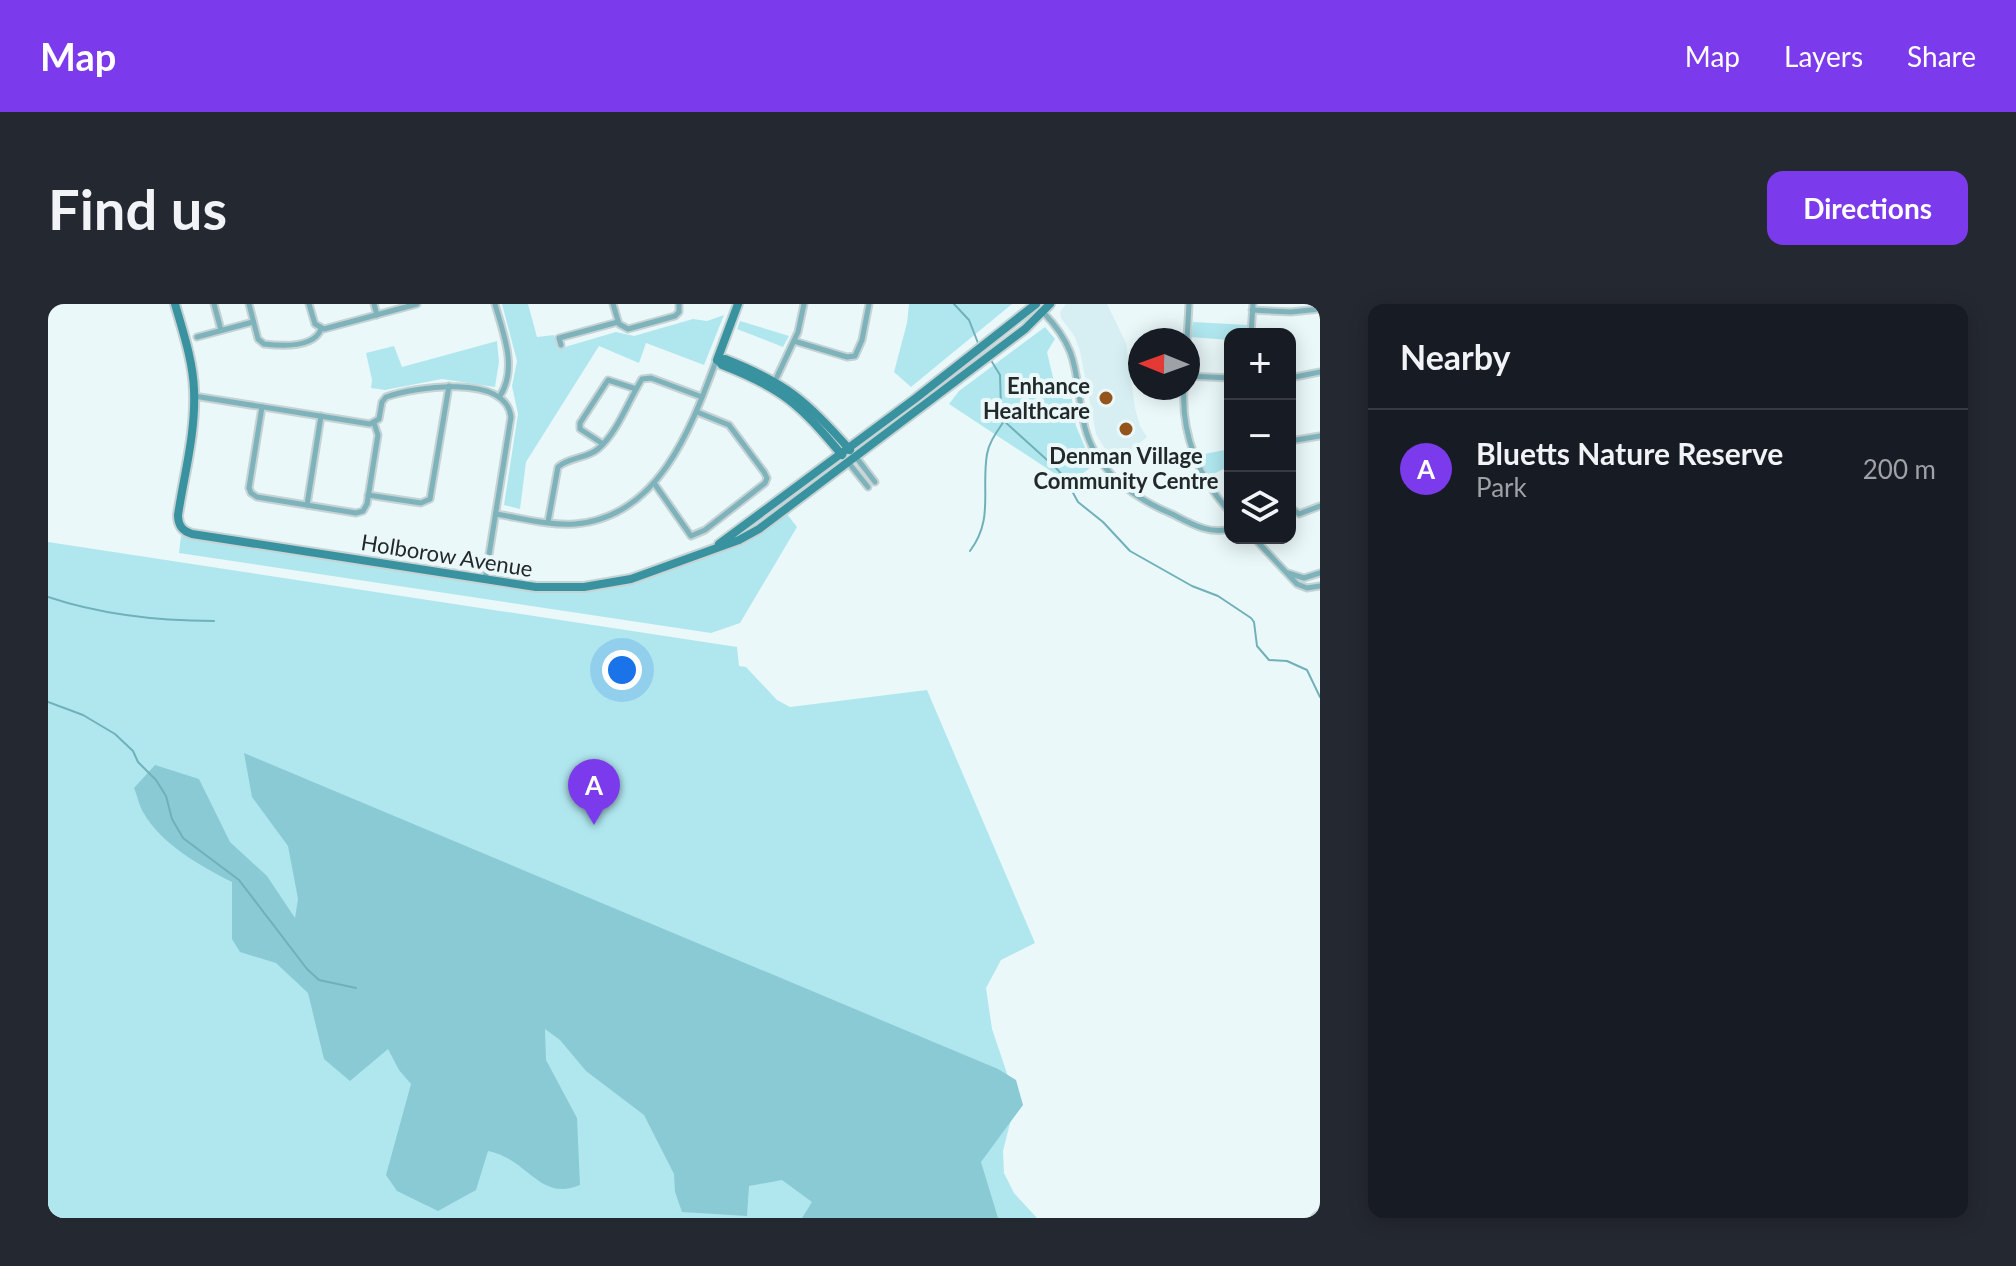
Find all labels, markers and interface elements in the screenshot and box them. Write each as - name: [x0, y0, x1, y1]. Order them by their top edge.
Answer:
- text: Map: [40, 33, 116, 79]
- text: Map: [1685, 39, 1740, 73]
- text: Layers: [1784, 39, 1863, 73]
- text: Share: [1907, 39, 1976, 73]
- button: Directions: [1767, 171, 1968, 245]
- text: Find us: [48, 175, 227, 242]
- north arrow: [1128, 328, 1200, 400]
- map controls: [1224, 328, 1296, 544]
- button: +: [1224, 328, 1296, 400]
- text: Nearby: [1400, 336, 1511, 377]
- place label: Enhance Healthcare: [983, 372, 1090, 424]
- marker: Enhance Healthcare: [1097, 389, 1115, 407]
- button: −: [1224, 400, 1296, 472]
- marker: Denman Village Community Centre: [1117, 420, 1135, 438]
- text: Bluetts Nature Reserve: [1476, 435, 1783, 471]
- place label: Denman Village Community Centre: [1034, 442, 1219, 494]
- text: A: [1417, 453, 1435, 485]
- text: 200 m: [1863, 453, 1936, 485]
- text: Park: [1476, 471, 1527, 503]
- button: layers: [1224, 472, 1296, 544]
- street label: Holborow Avenue: [359, 528, 535, 582]
- your location: [602, 650, 642, 690]
- pin: A: [568, 759, 620, 825]

